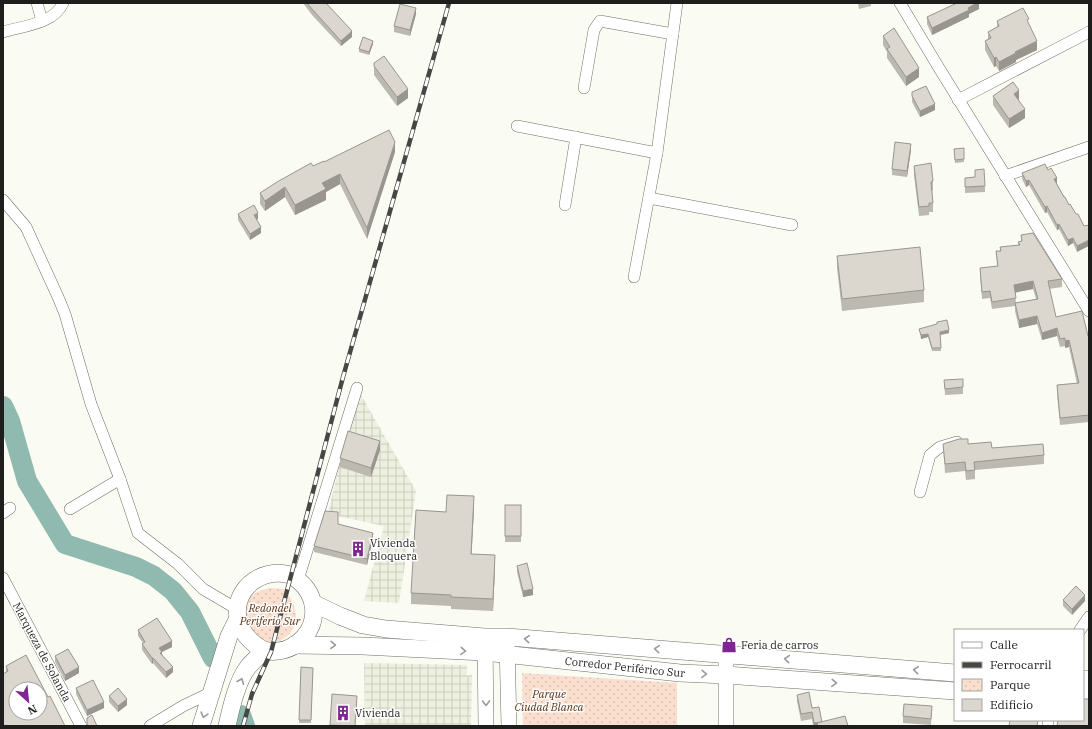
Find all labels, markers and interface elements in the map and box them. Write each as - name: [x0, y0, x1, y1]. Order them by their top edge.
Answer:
- place label: Vivienda Bloquera: [370, 536, 417, 563]
- building icon: Vivienda Bloquera: [349, 540, 367, 558]
- street label: Marqueza de Solanda: [10, 600, 74, 704]
- park label: Redondel Periferio Sur: [239, 601, 301, 628]
- legend: [954, 629, 1084, 721]
- one-way arrow: [524, 634, 530, 643]
- shop icon: Feria de carros: [720, 636, 738, 654]
- text: Calle: [990, 637, 1018, 652]
- place label: Feria de carros: [741, 638, 818, 652]
- one-way arrow: [330, 641, 336, 650]
- one-way arrow: [654, 645, 660, 654]
- one-way arrow: [460, 647, 466, 656]
- street label: Corredor Periférico Sur: [564, 654, 686, 680]
- one-way arrow: [784, 655, 790, 664]
- text: Ferrocarril: [990, 657, 1052, 672]
- one-way arrow: [913, 665, 919, 674]
- one-way arrow: [701, 670, 707, 679]
- text: Parque: [990, 677, 1030, 692]
- one-way arrow: [236, 678, 244, 685]
- one-way arrow: [831, 678, 837, 687]
- north arrow: [8, 681, 48, 721]
- park label: Parque Ciudad Blanca: [514, 687, 584, 714]
- text: Edificio: [990, 697, 1033, 712]
- one-way arrow: [481, 700, 490, 706]
- text: N: [25, 702, 40, 718]
- building icon: Vivienda: [334, 704, 352, 722]
- place label: Vivienda: [355, 706, 401, 720]
- one-way arrow: [200, 711, 209, 718]

